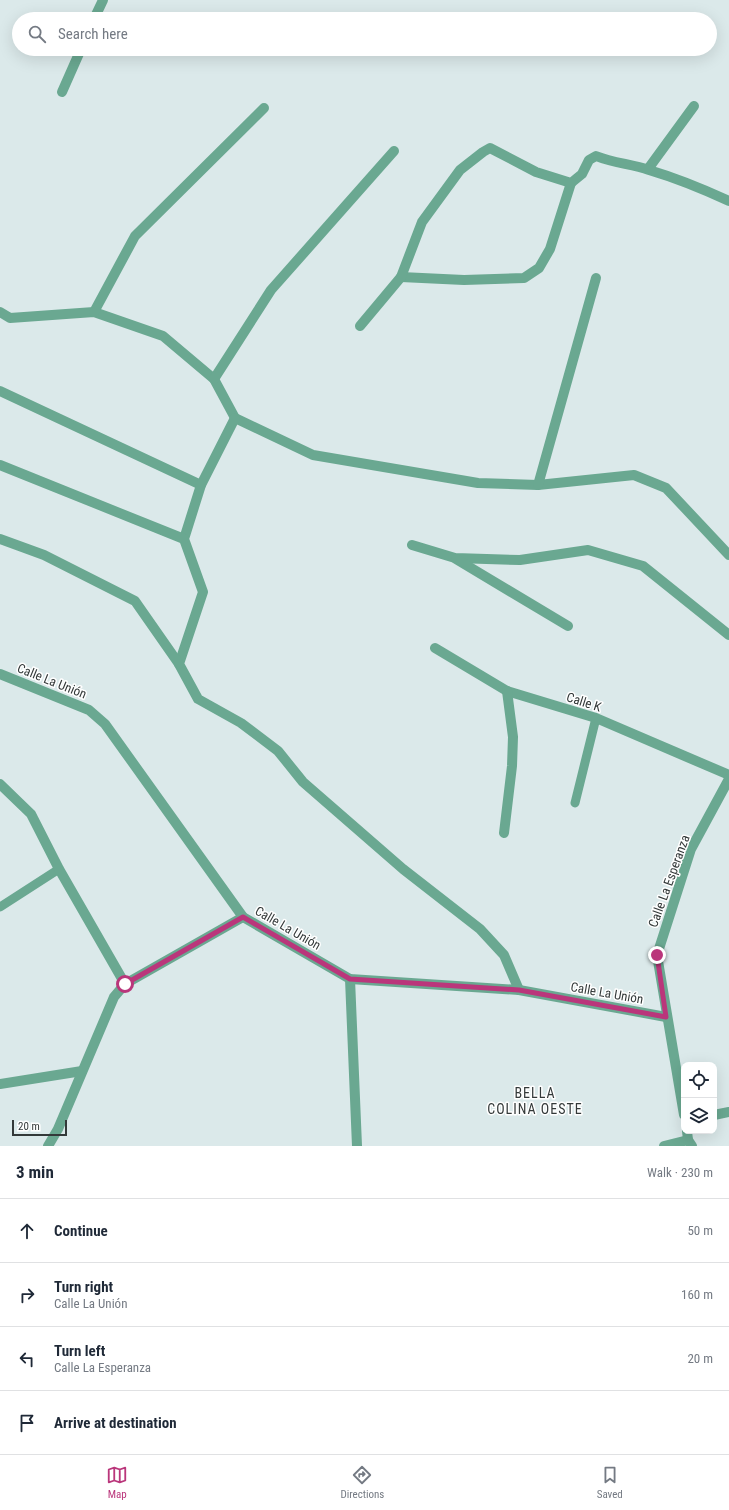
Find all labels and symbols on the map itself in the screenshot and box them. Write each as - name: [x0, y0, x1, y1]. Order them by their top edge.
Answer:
- street label: Calle La Unión: [15, 660, 89, 702]
- street label: Calle K: [565, 689, 604, 715]
- street label: Calle La Esperanza: [645, 833, 693, 929]
- street label: Calle La Unión: [252, 903, 324, 953]
- route end: [648, 946, 666, 964]
- route start: [116, 975, 134, 993]
- street label: Calle La Unión: [570, 979, 644, 1007]
- district label: BELLA COLINA OESTE: [487, 1085, 583, 1117]
- scale bar: [12, 1118, 67, 1137]

